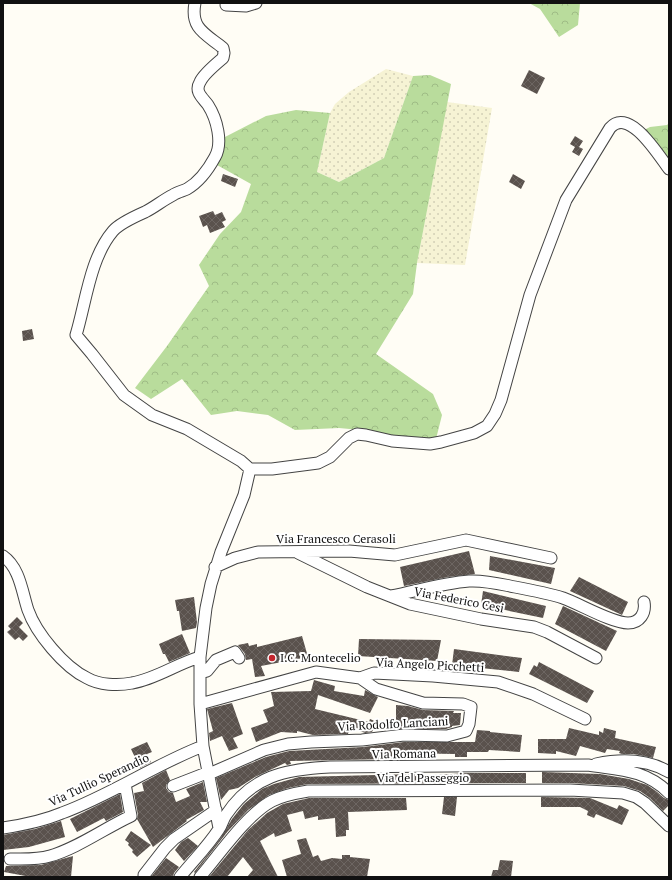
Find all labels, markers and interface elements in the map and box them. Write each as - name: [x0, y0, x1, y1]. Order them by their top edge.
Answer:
- street label: Via Francesco Cerasoli: [276, 531, 396, 546]
- street label: Via Federico Cesi: [413, 583, 506, 616]
- place label: I.C. Montecelio: [280, 650, 361, 665]
- marker: I.C. Montecelio: [267, 653, 277, 663]
- street label: Via Angelo Picchetti: [375, 654, 485, 675]
- street label: Via Rodolfo Lanciani: [337, 713, 449, 734]
- street label: Via Romana: [372, 745, 436, 762]
- street label: Via Tullio Sperandio: [46, 750, 152, 809]
- street label: Via del Passeggio: [377, 770, 470, 785]

